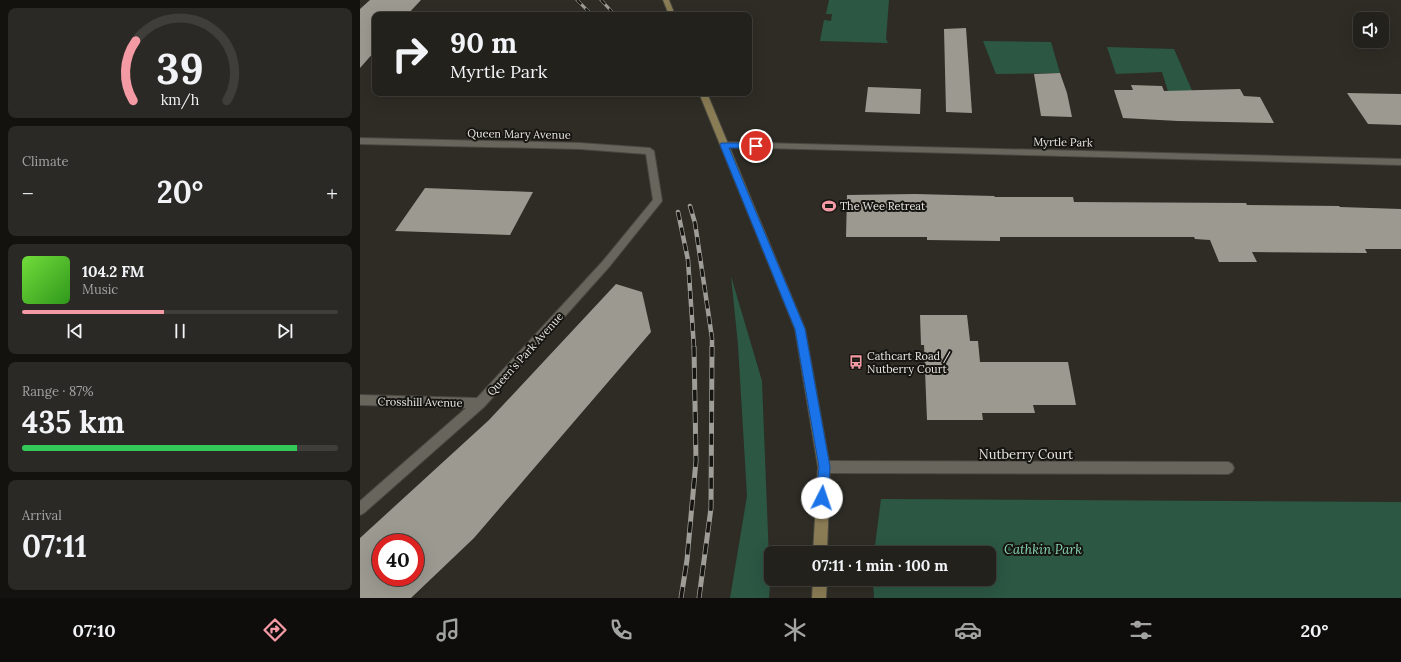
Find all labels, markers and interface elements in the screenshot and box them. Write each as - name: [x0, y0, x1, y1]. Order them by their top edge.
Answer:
- map controls: [1353, 12, 1389, 48]
- button: sound: [1353, 12, 1389, 48]
- text: 90 m: [450, 25, 517, 61]
- icon: right: [384, 28, 436, 80]
- text: 39: [156, 42, 204, 95]
- text: Myrtle Park: [450, 60, 548, 83]
- text: km/h: [161, 91, 200, 110]
- street label: Queen Mary Avenue: [467, 126, 571, 142]
- pin: [739, 129, 773, 163]
- street label: Myrtle Park: [1033, 134, 1093, 150]
- icon: arrive: [745, 135, 767, 157]
- text: Climate: [22, 153, 69, 170]
- text: 20°: [157, 173, 203, 211]
- text: −: [22, 179, 34, 207]
- text: +: [326, 179, 338, 207]
- sports icon: The Wee Retreat: [821, 198, 837, 214]
- place label: The Wee Retreat: [840, 199, 926, 213]
- text: 104.2 FM: [82, 262, 144, 281]
- text: Music: [82, 281, 118, 298]
- street label: Queen's Park Avenue: [484, 309, 566, 398]
- icon: previous: [64, 320, 86, 342]
- icon: pause: [169, 320, 191, 342]
- icon: next: [274, 320, 296, 342]
- place label: Cathcart Road / Nutberry Court: [867, 349, 951, 376]
- bus stop icon: Cathcart Road / Nutberry Court: [848, 354, 864, 370]
- text: Range · 87%: [22, 383, 94, 400]
- street label: Crosshill Avenue: [377, 394, 463, 410]
- text: 435 km: [22, 403, 125, 441]
- street label: Nutberry Court: [979, 446, 1073, 463]
- position arrow: [801, 477, 843, 519]
- text: Arrival: [22, 507, 62, 524]
- text: 07:11: [22, 527, 87, 565]
- speed limit sign: 40: [372, 534, 424, 586]
- park label: Cathkin Park: [1004, 541, 1082, 558]
- text: 07:11 · 1 min · 100 m: [812, 556, 948, 575]
- icon: directions: [261, 616, 289, 644]
- icon: music: [434, 616, 462, 644]
- icon: phone: [607, 616, 635, 644]
- icon: climate: [781, 616, 809, 644]
- icon: car: [954, 616, 982, 644]
- icon: filters: [1127, 616, 1155, 644]
- text: 07:10: [73, 619, 116, 642]
- text: 20°: [1300, 619, 1328, 642]

